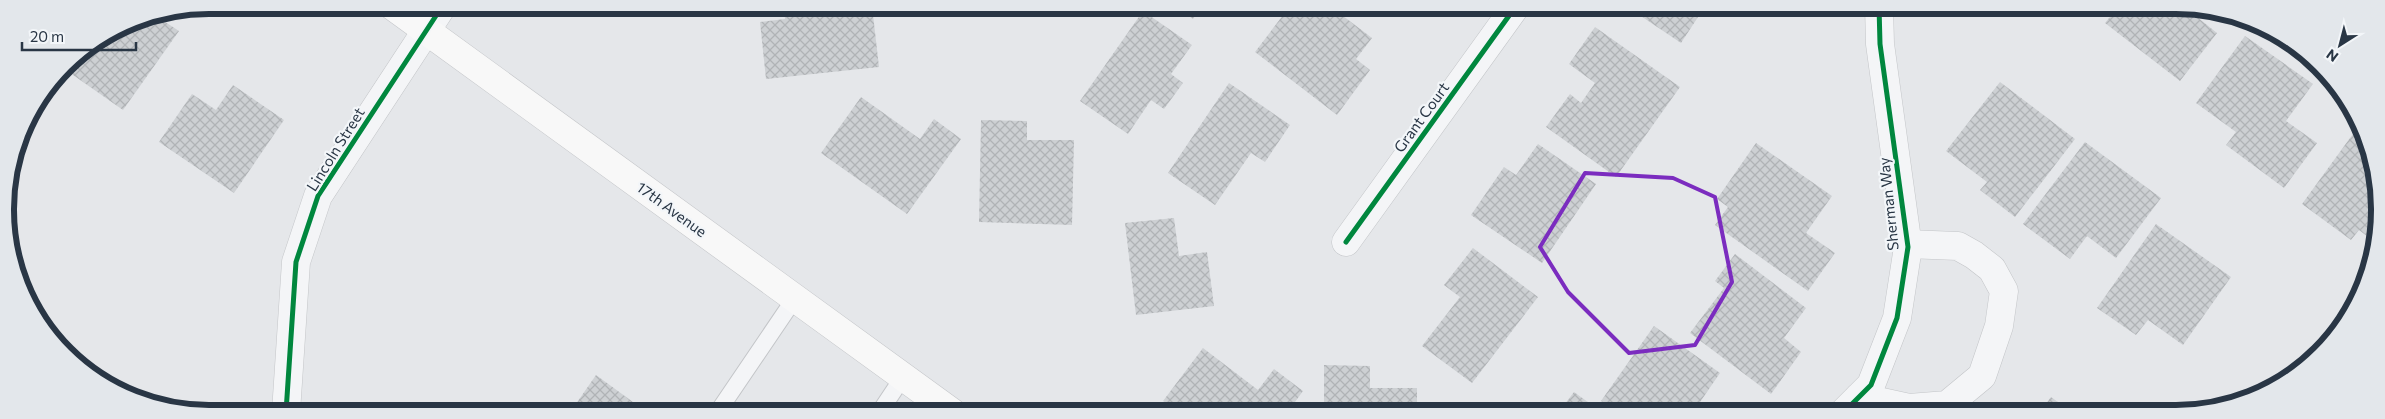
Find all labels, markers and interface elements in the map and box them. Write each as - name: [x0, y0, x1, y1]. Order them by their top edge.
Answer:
- scale bar: [22, 20, 136, 52]
- north arrow: [2315, 20, 2365, 70]
- text: 20 m: [30, 27, 64, 45]
- text: N: [2323, 46, 2341, 66]
- street label: Grant Court: [1390, 79, 1452, 155]
- street label: Lincoln Street: [302, 104, 368, 194]
- street label: Sherman Way: [1874, 156, 1902, 252]
- street label: 17th Avenue: [634, 178, 711, 240]

